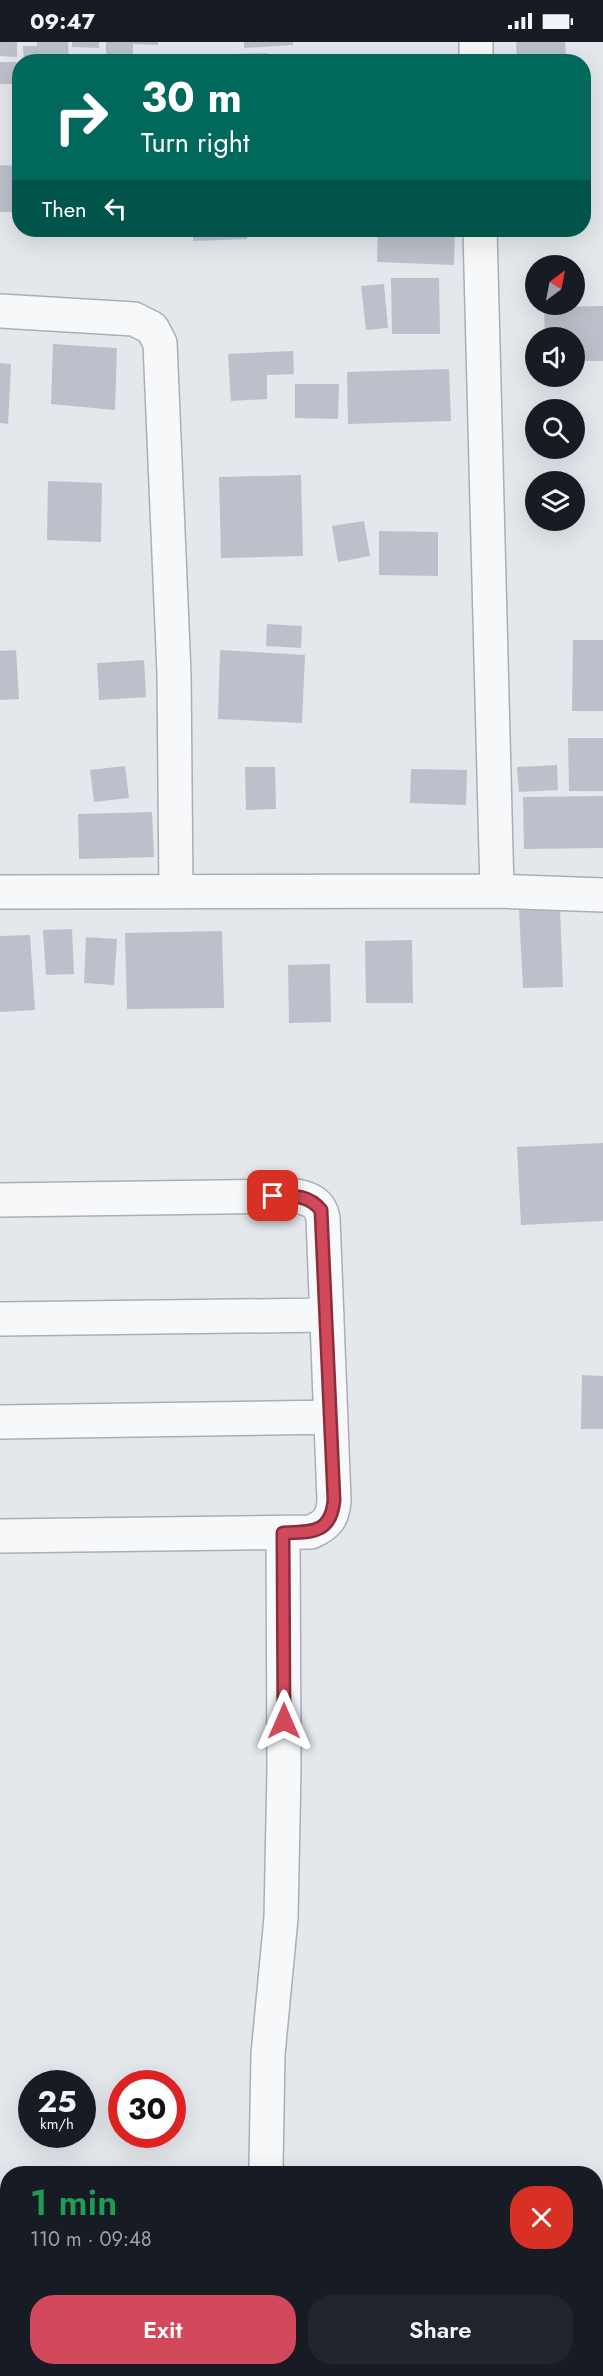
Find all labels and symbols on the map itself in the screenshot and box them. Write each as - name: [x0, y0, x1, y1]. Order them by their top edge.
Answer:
- north arrow: [525, 255, 585, 315]
- pin: [247, 1170, 298, 1221]
- position arrow: [252, 1689, 316, 1753]
- speed limit sign: 30: [108, 2070, 186, 2148]

